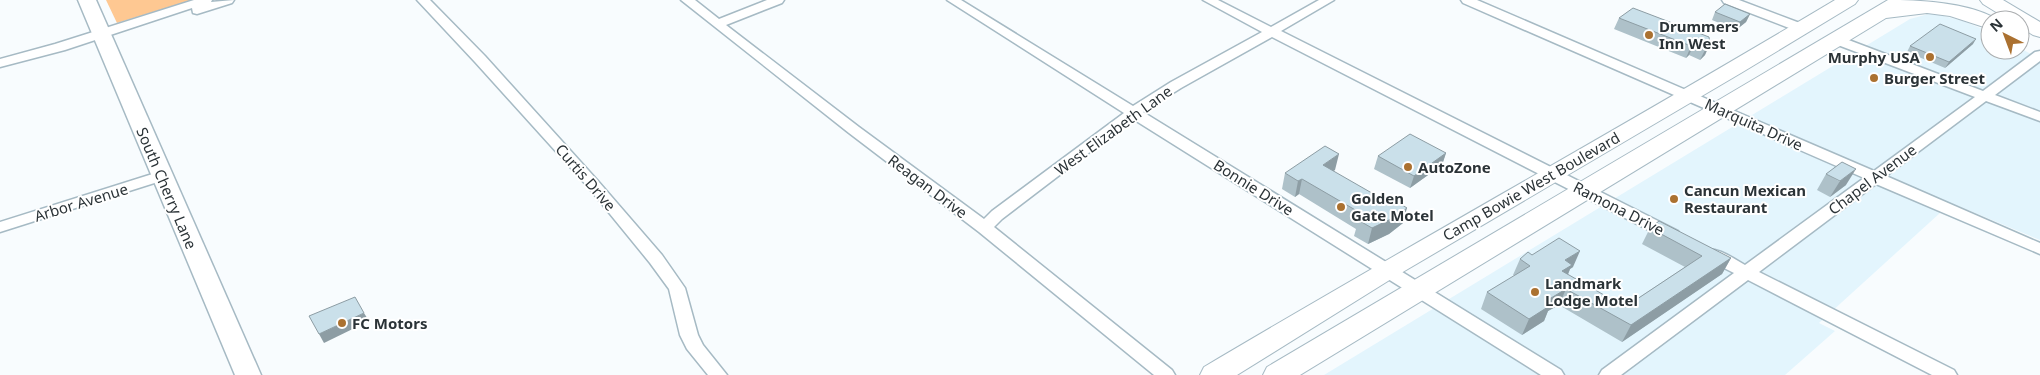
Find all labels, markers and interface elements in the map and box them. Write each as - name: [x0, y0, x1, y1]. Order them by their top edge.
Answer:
- north arrow: [1980, 10, 2030, 60]
- text: N: [1985, 14, 2007, 36]
- place label: Drummers Inn West: [1659, 16, 1739, 53]
- marker: Drummers Inn West: [1643, 29, 1655, 41]
- place label: Murphy USA: [1828, 47, 1921, 67]
- marker: Murphy USA: [1924, 51, 1936, 63]
- place label: Burger Street: [1884, 68, 1985, 88]
- marker: Burger Street: [1868, 72, 1880, 84]
- street label: West Elizabeth Lane: [1050, 81, 1176, 179]
- street label: Marquita Drive: [1702, 93, 1806, 155]
- street label: South Cherry Lane: [132, 124, 202, 252]
- street label: Camp Bowie West Boulevard: [1439, 127, 1623, 245]
- street label: Curtis Drive: [551, 139, 621, 215]
- street label: Chapel Avenue: [1824, 139, 1920, 219]
- street label: Reagan Drive: [884, 150, 972, 222]
- street label: Bonnie Drive: [1210, 154, 1298, 220]
- place label: AutoZone: [1418, 157, 1491, 177]
- marker: AutoZone: [1402, 161, 1414, 173]
- street label: Ramona Drive: [1570, 176, 1668, 240]
- street label: Arbor Avenue: [32, 178, 130, 226]
- place label: Cancun Mexican Restaurant: [1684, 180, 1806, 217]
- place label: Golden Gate Motel: [1351, 188, 1434, 225]
- marker: Cancun Mexican Restaurant: [1668, 193, 1680, 205]
- marker: Golden Gate Motel: [1335, 201, 1347, 213]
- place label: Landmark Lodge Motel: [1545, 273, 1638, 310]
- marker: Landmark Lodge Motel: [1529, 286, 1541, 298]
- place label: FC Motors: [352, 313, 427, 333]
- marker: FC Motors: [336, 317, 348, 329]

